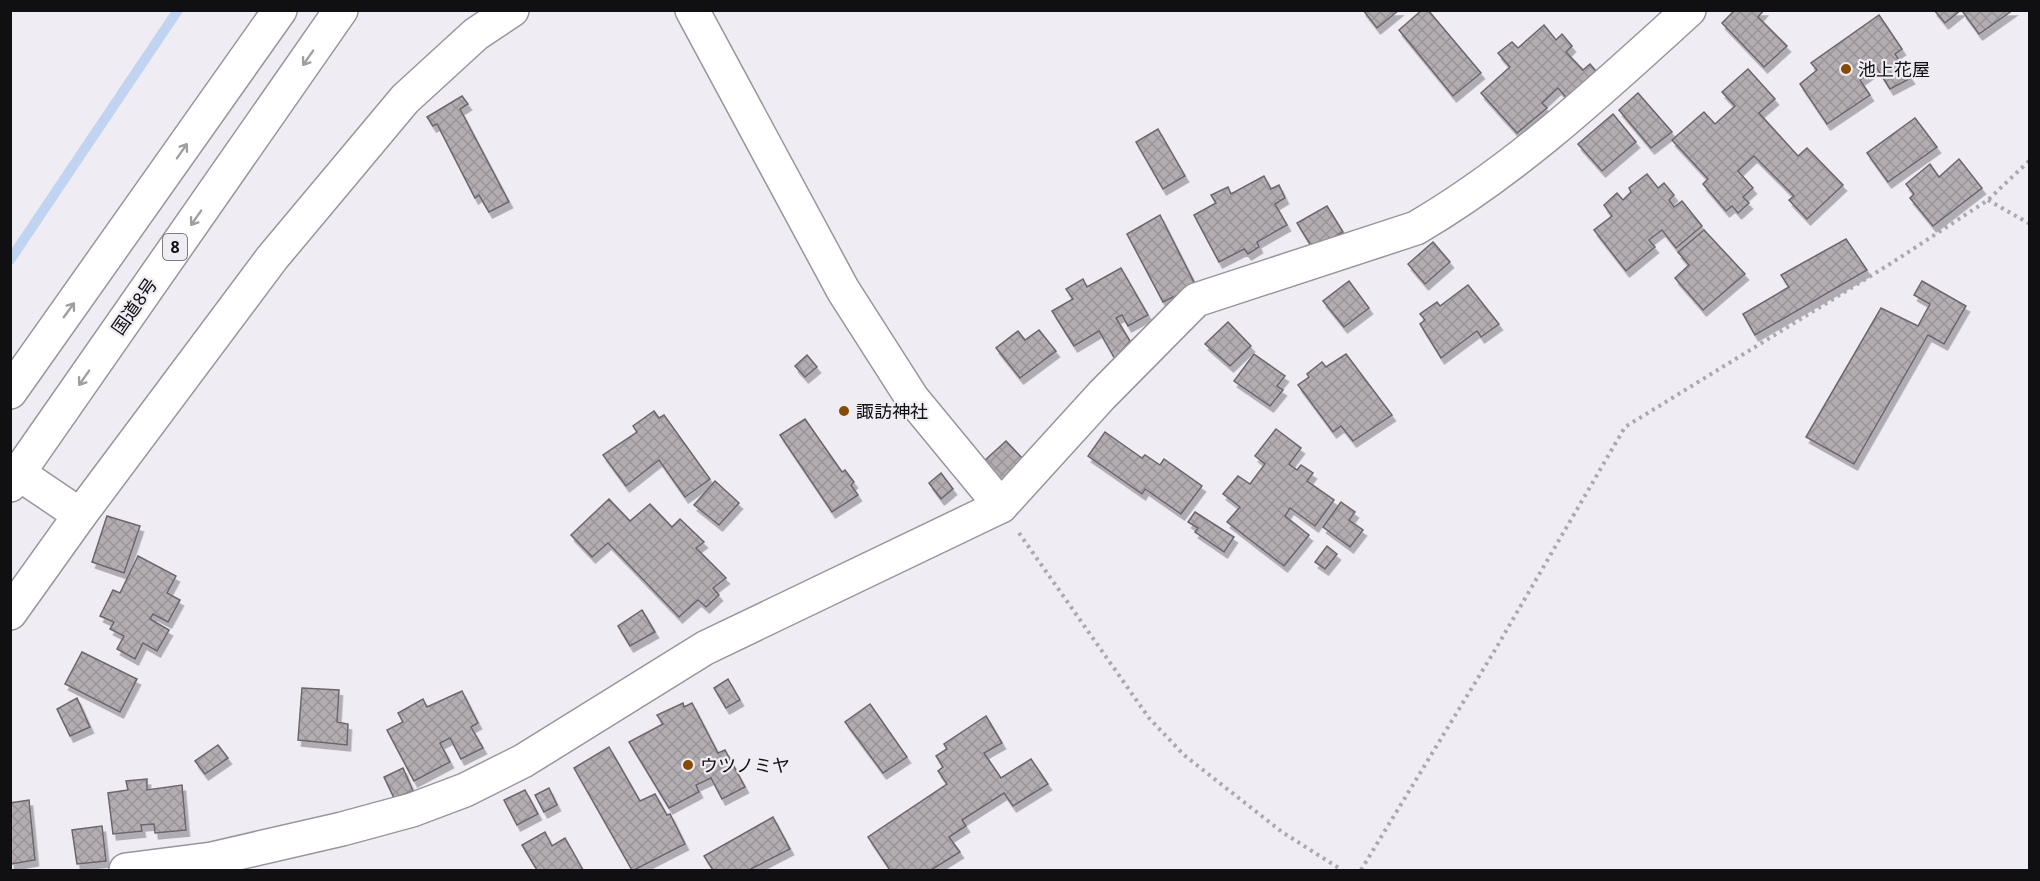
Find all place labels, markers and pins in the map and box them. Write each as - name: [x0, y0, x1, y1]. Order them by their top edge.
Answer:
- place label: 池上花屋: [1858, 57, 1930, 81]
- marker: 池上花屋: [1839, 62, 1853, 76]
- place label: 諏訪神社: [856, 399, 928, 423]
- marker: 諏訪神社: [837, 404, 851, 418]
- place label: ウツノミヤ: [700, 753, 790, 777]
- marker: ウツノミヤ: [681, 758, 695, 772]

